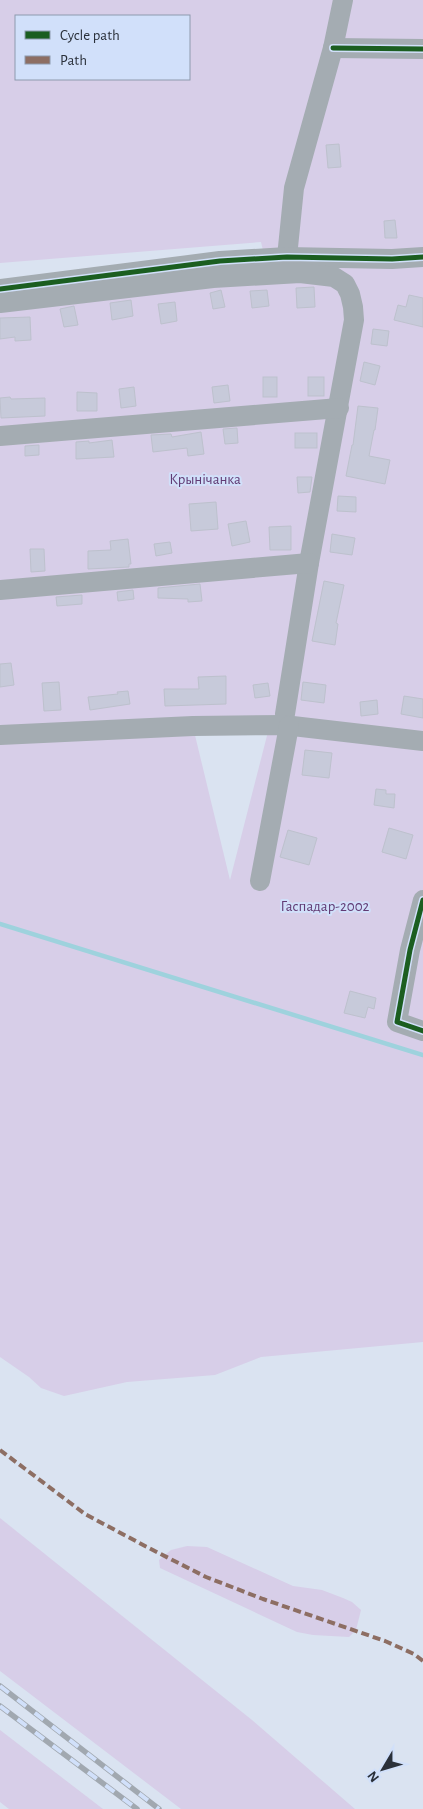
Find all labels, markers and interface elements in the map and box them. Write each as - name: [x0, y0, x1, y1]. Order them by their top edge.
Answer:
- legend: [15, 15, 190, 80]
- text: Cycle path: [60, 28, 120, 43]
- text: Path: [60, 53, 87, 68]
- park label: Крынічанка: [169, 472, 241, 487]
- park label: Гаспадар-2002: [281, 899, 370, 914]
- north arrow: [358, 1744, 408, 1794]
- text: N: [365, 1768, 382, 1785]

